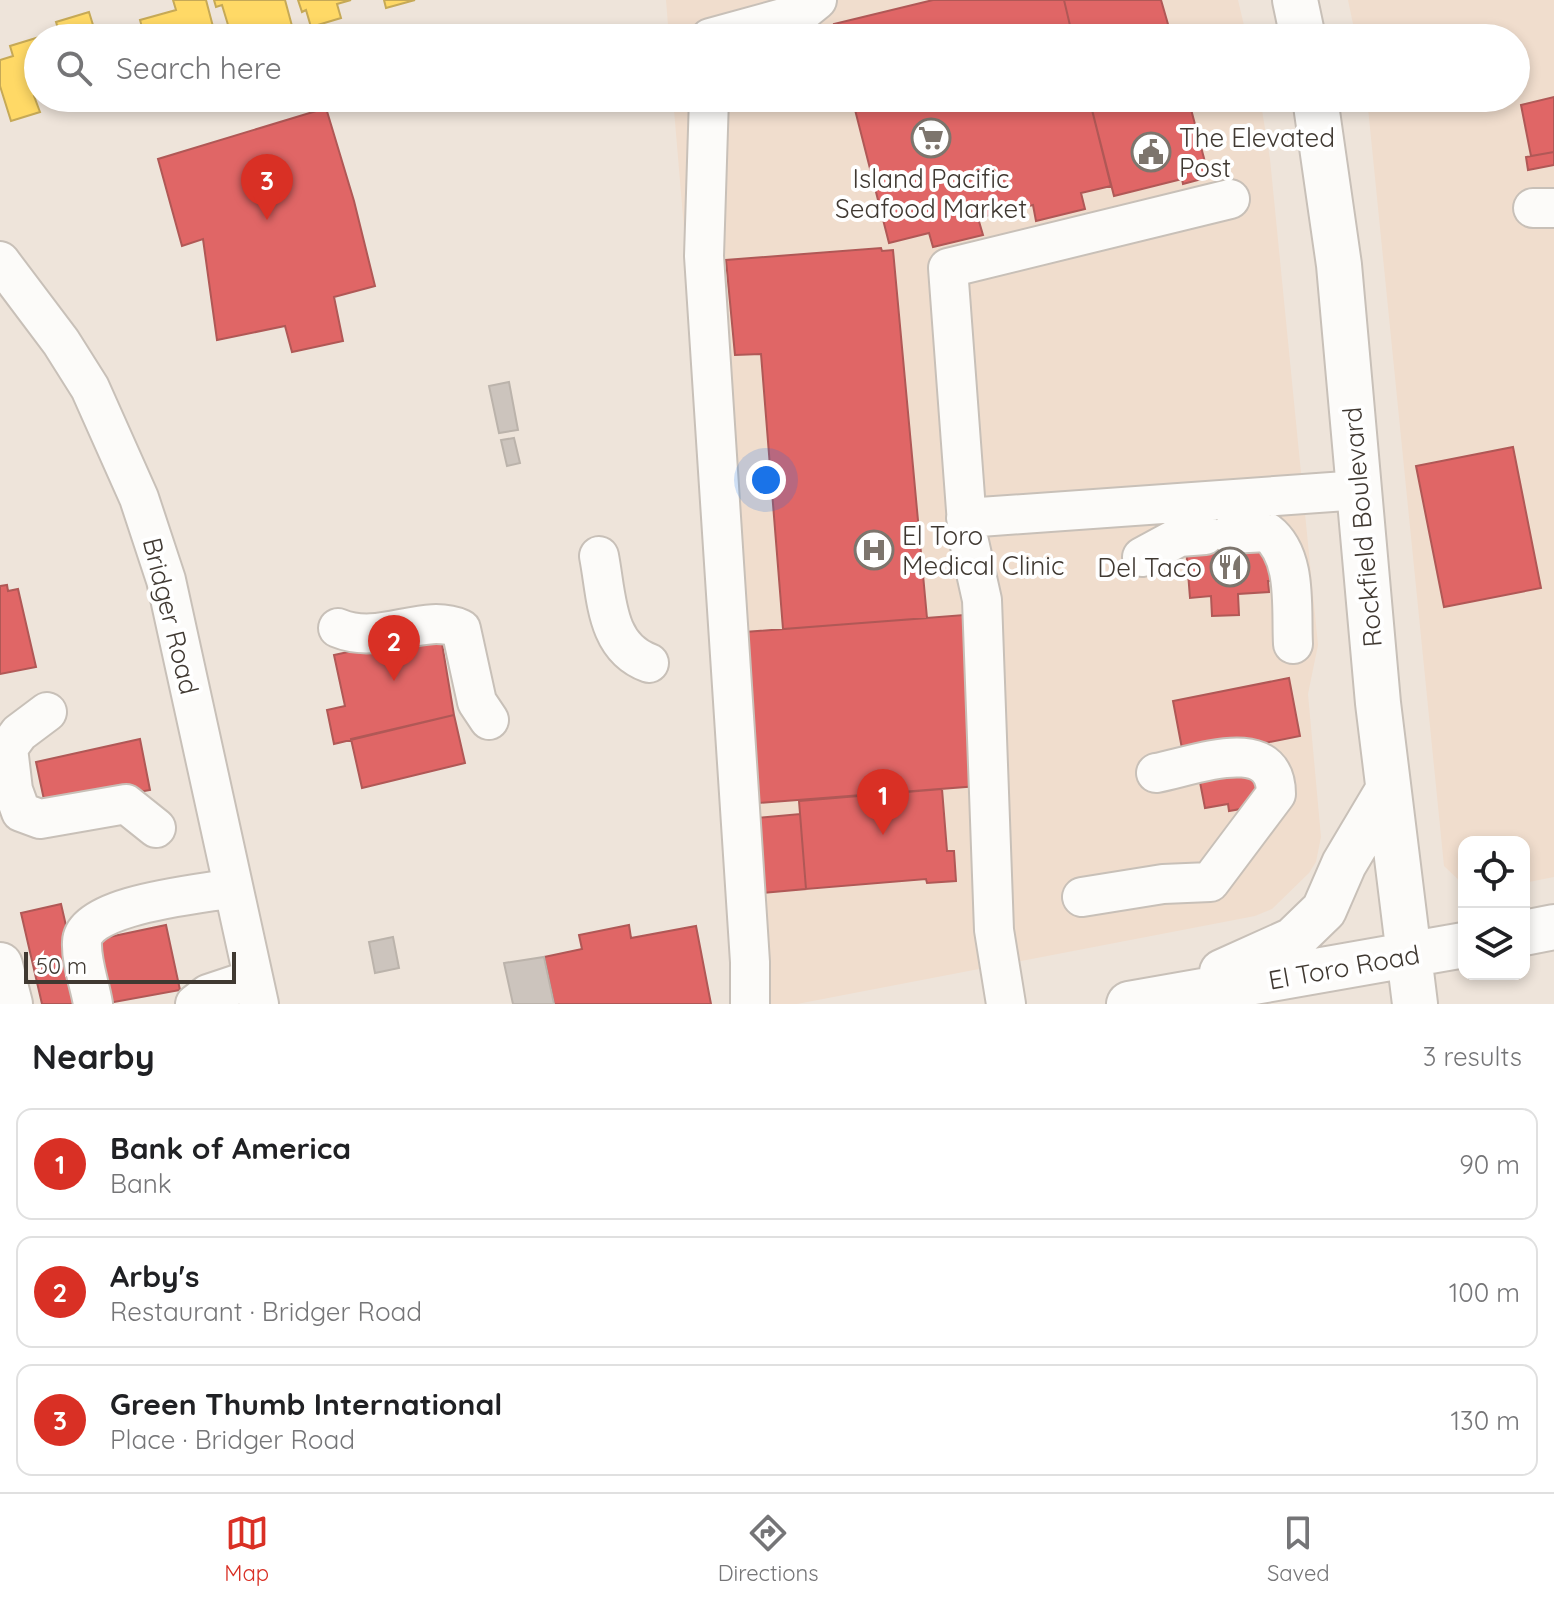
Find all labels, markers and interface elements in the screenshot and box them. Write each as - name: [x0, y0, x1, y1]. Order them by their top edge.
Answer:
- search box: [24, 24, 1530, 112]
- icon: search: [52, 46, 96, 90]
- text: Search here: [116, 49, 282, 87]
- supermarket icon: Island Pacific Seafood Market: [910, 117, 952, 159]
- place label: The Elevated Post: [1179, 121, 1335, 184]
- public building icon: The Elevated Post: [1130, 131, 1172, 173]
- pin: 3: [241, 154, 293, 220]
- place label: Island Pacific Seafood Market: [835, 162, 1027, 225]
- street label: Rockfield Boulevard: [1335, 406, 1389, 648]
- your location: [746, 460, 786, 500]
- place label: El Toro Medical Clinic: [902, 519, 1064, 582]
- hospital icon: El Toro Medical Clinic: [853, 529, 895, 571]
- street label: Bridger Road: [136, 534, 206, 698]
- restaurant icon: Del Taco: [1209, 546, 1251, 588]
- place label: Del Taco: [1097, 551, 1202, 584]
- pin: 2: [368, 615, 420, 681]
- pin: 1: [857, 769, 909, 835]
- map controls: [1458, 836, 1530, 980]
- button: locate: [1458, 836, 1530, 908]
- button: layers: [1458, 908, 1530, 980]
- street label: El Toro Road: [1266, 937, 1422, 997]
- scale bar: [24, 948, 236, 984]
- text: 50 m: [36, 952, 87, 980]
- text: Nearby: [32, 1035, 155, 1078]
- text: 3 results: [1423, 1040, 1522, 1073]
- text: Bank of America: [110, 1129, 351, 1167]
- text: 1: [55, 1148, 65, 1181]
- text: 90 m: [1459, 1148, 1520, 1181]
- text: Bank: [110, 1167, 172, 1200]
- text: Arby's: [110, 1257, 199, 1295]
- text: 2: [53, 1276, 67, 1309]
- text: 100 m: [1449, 1276, 1520, 1309]
- text: Restaurant · Bridger Road: [110, 1295, 422, 1328]
- text: Green Thumb International: [110, 1385, 502, 1423]
- text: 3: [53, 1404, 67, 1437]
- text: 130 m: [1450, 1404, 1520, 1437]
- text: Place · Bridger Road: [110, 1423, 355, 1456]
- tab: Map: [224, 1511, 269, 1587]
- tab: Directions: [718, 1511, 818, 1587]
- tab: Saved: [1267, 1511, 1330, 1587]

